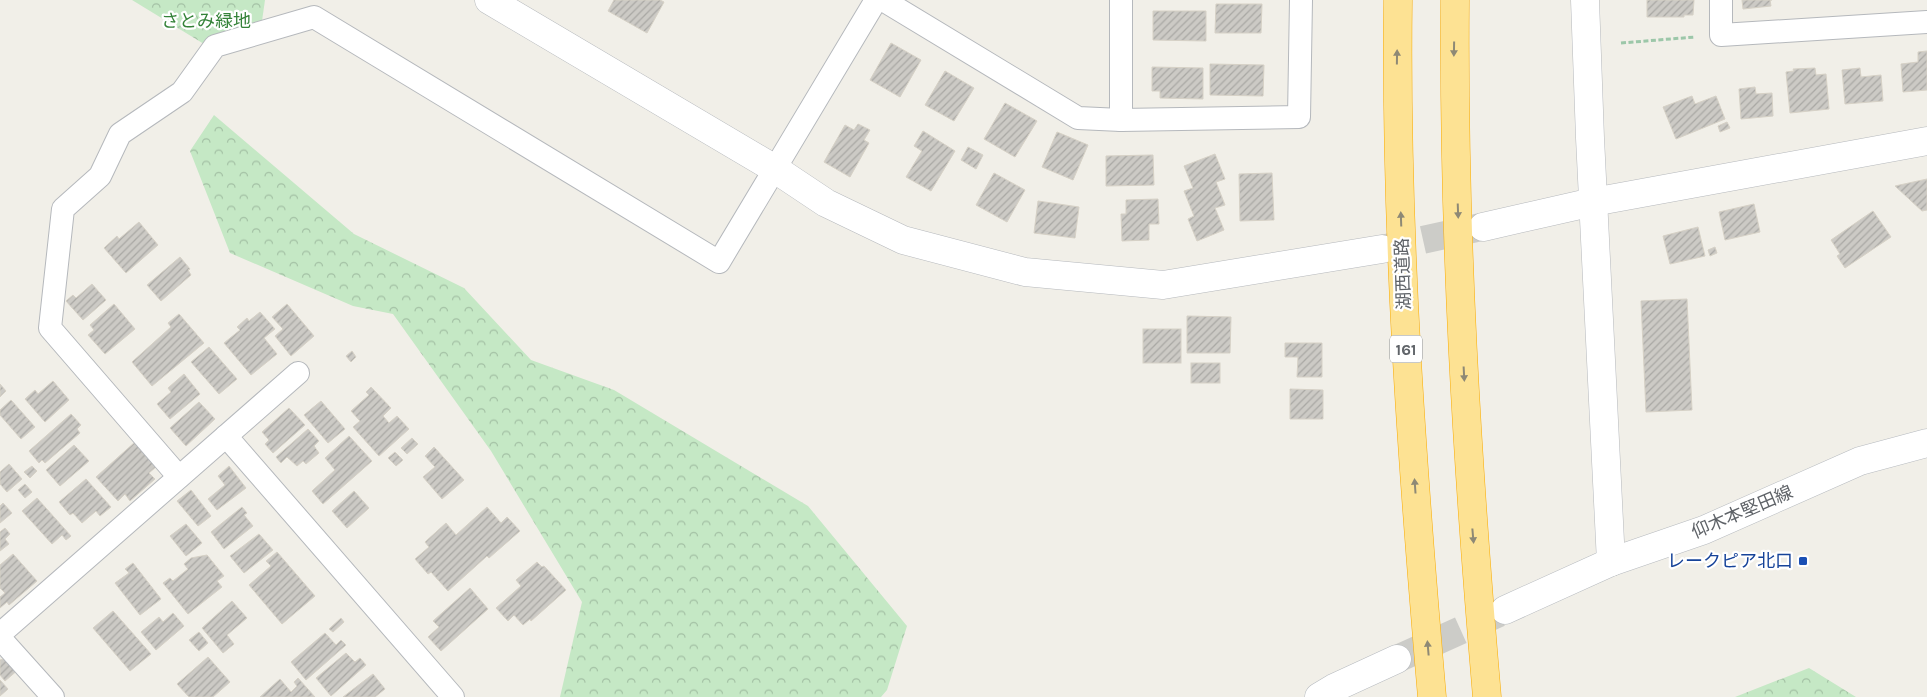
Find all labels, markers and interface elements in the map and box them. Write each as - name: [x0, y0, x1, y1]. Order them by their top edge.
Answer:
- park label: さとみ緑地: [161, 10, 251, 32]
- one-way arrow: [1450, 41, 1458, 57]
- one-way arrow: [1394, 49, 1402, 65]
- one-way arrow: [1454, 203, 1462, 219]
- one-way arrow: [1397, 211, 1405, 227]
- street label: 湖西道路: [1391, 238, 1415, 310]
- road number: 161: [1390, 336, 1422, 362]
- one-way arrow: [1460, 366, 1468, 382]
- one-way arrow: [1411, 478, 1419, 494]
- street label: 仰木本堅田線: [1688, 481, 1796, 543]
- one-way arrow: [1470, 528, 1478, 544]
- place label: レークピア北口: [1667, 550, 1793, 572]
- marker: レークピア北口: [1797, 555, 1809, 567]
- one-way arrow: [1424, 640, 1432, 656]

